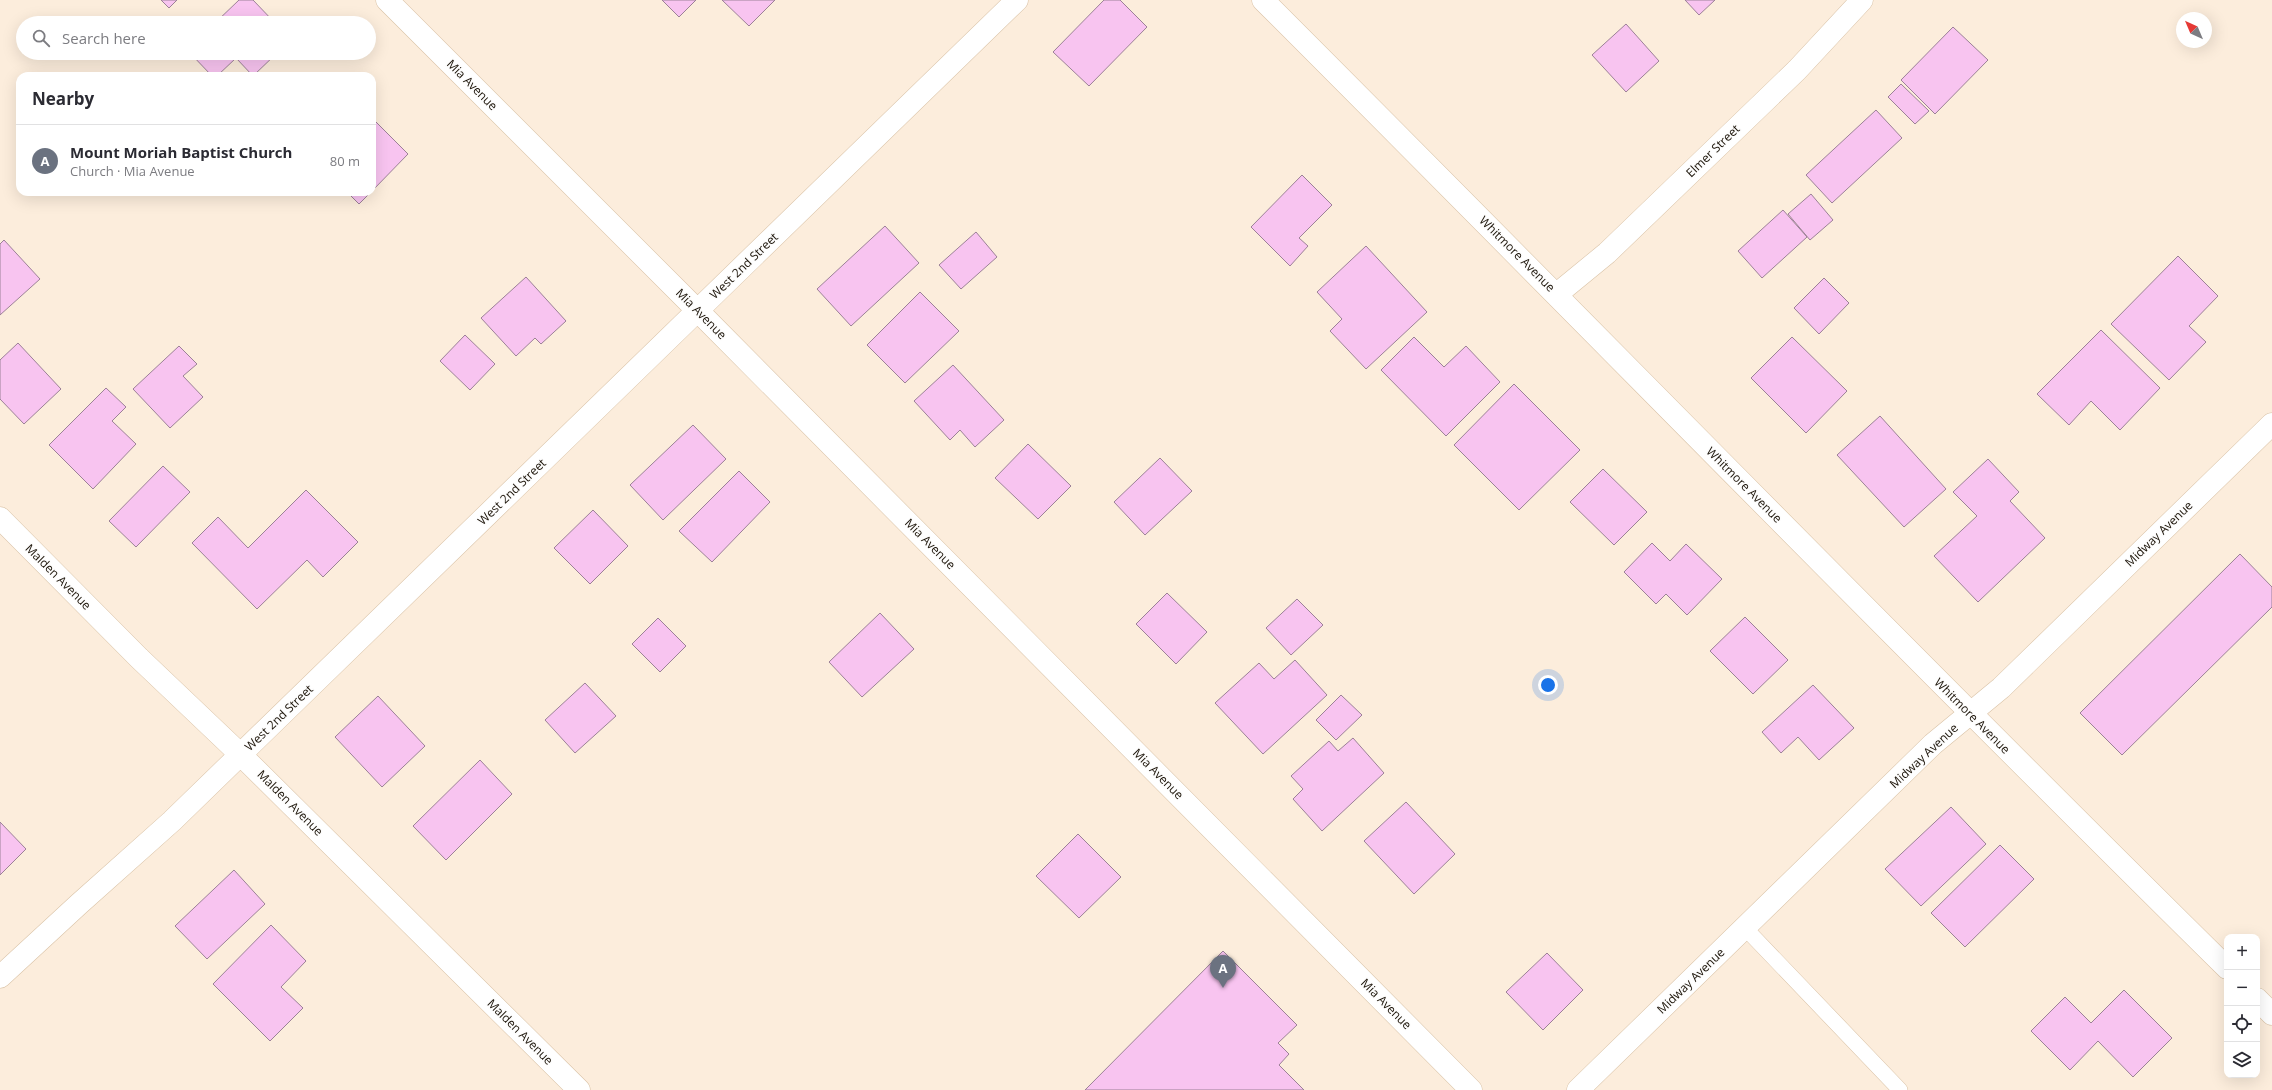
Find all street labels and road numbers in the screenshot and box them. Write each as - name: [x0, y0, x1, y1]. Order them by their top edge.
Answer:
- street label: Mia Avenue: [443, 56, 502, 114]
- street label: Elmer Street: [1682, 121, 1743, 181]
- street label: Whitmore Avenue: [1476, 212, 1559, 295]
- street label: West 2nd Street: [706, 229, 782, 303]
- street label: Mia Avenue: [672, 285, 731, 343]
- street label: Whitmore Avenue: [1703, 443, 1786, 526]
- street label: West 2nd Street: [474, 455, 550, 529]
- street label: Midway Avenue: [2121, 497, 2196, 570]
- street label: Mia Avenue: [901, 515, 960, 573]
- street label: Malden Avenue: [22, 540, 95, 614]
- street label: Whitmore Avenue: [1931, 674, 2014, 757]
- street label: West 2nd Street: [241, 681, 317, 755]
- street label: Midway Avenue: [1886, 719, 1962, 792]
- street label: Mia Avenue: [1129, 745, 1188, 803]
- street label: Malden Avenue: [254, 766, 327, 840]
- street label: Midway Avenue: [1653, 944, 1728, 1017]
- street label: Mia Avenue: [1357, 975, 1416, 1033]
- street label: Malden Avenue: [484, 995, 557, 1069]

